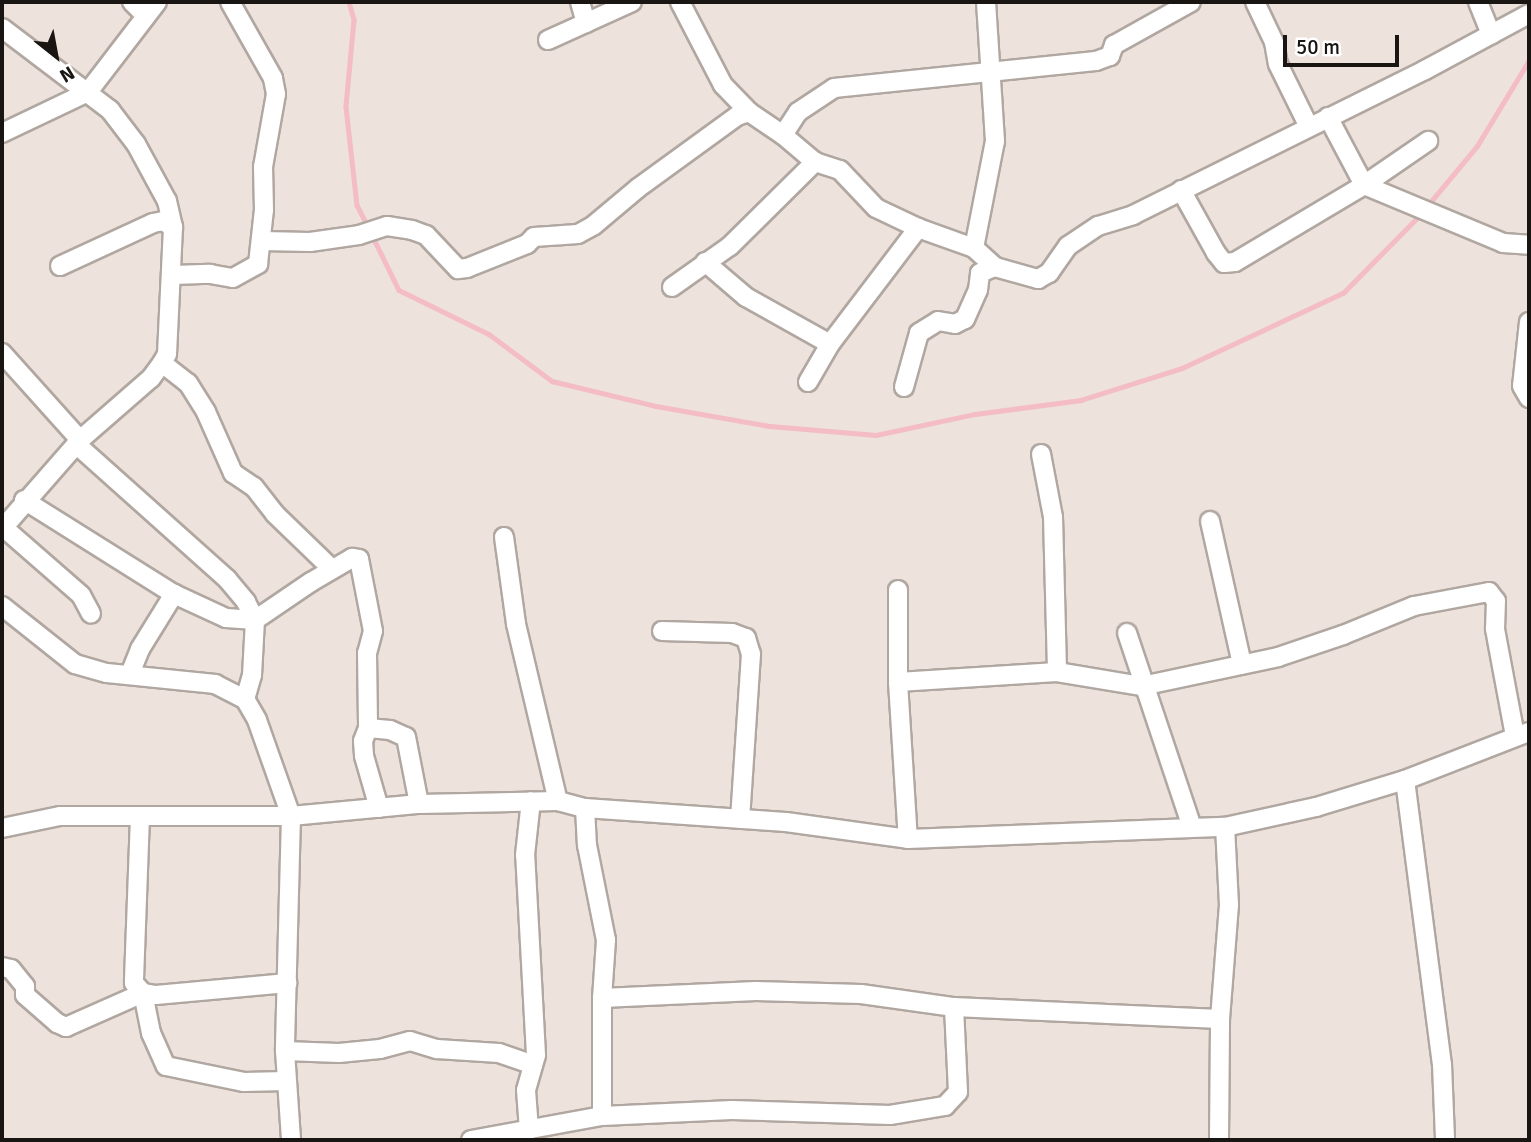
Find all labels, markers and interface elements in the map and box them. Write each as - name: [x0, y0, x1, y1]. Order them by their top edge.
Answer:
- north arrow: [21, 21, 91, 91]
- scale bar: [1286, 21, 1402, 65]
- text: 50 m: [1296, 34, 1340, 60]
- text: N: [55, 60, 79, 88]

